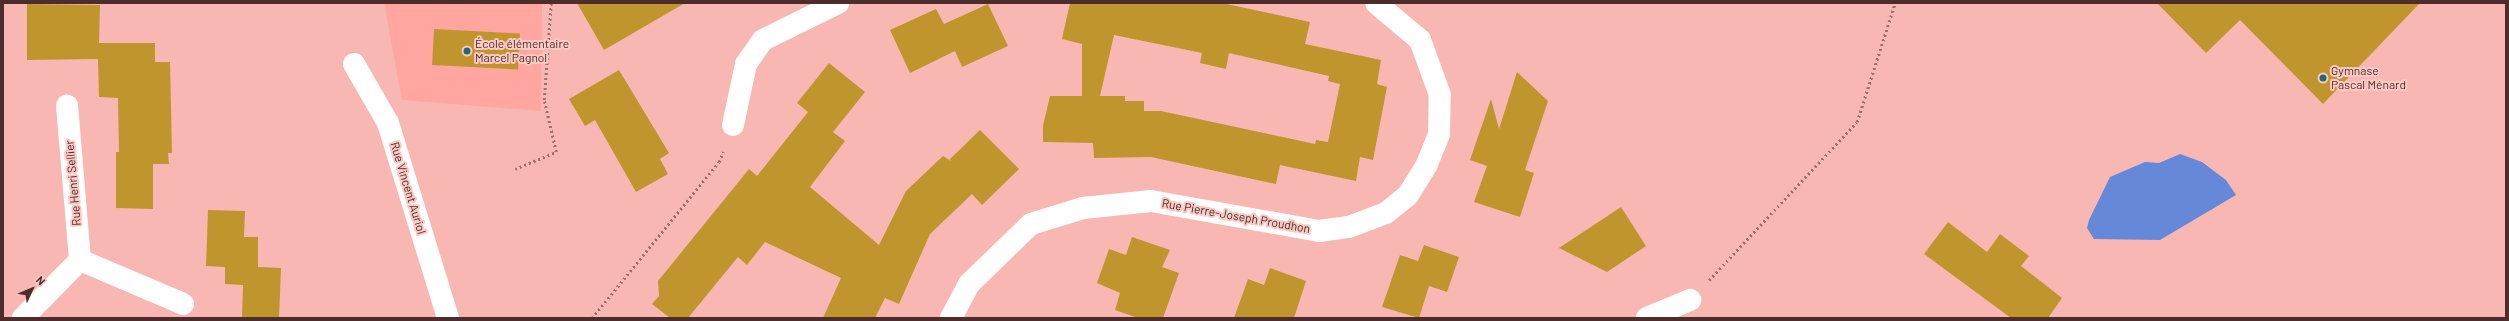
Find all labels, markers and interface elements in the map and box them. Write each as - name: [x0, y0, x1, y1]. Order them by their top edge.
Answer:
- place label: École élémentaire Marcel Pagnol: [475, 37, 569, 65]
- marker: École élémentaire Marcel Pagnol: [462, 46, 472, 56]
- place label: Gymnase Pascal Ménard: [2331, 64, 2406, 92]
- marker: Gymnase Pascal Ménard: [2318, 73, 2328, 83]
- street label: Rue Henri Sellier: [62, 140, 84, 226]
- street label: Rue Vincent Auriol: [387, 140, 429, 236]
- street label: Rue Pierre-Joseph Proudhon: [1161, 196, 1311, 236]
- north arrow: [12, 269, 52, 309]
- text: N: [34, 273, 48, 287]

